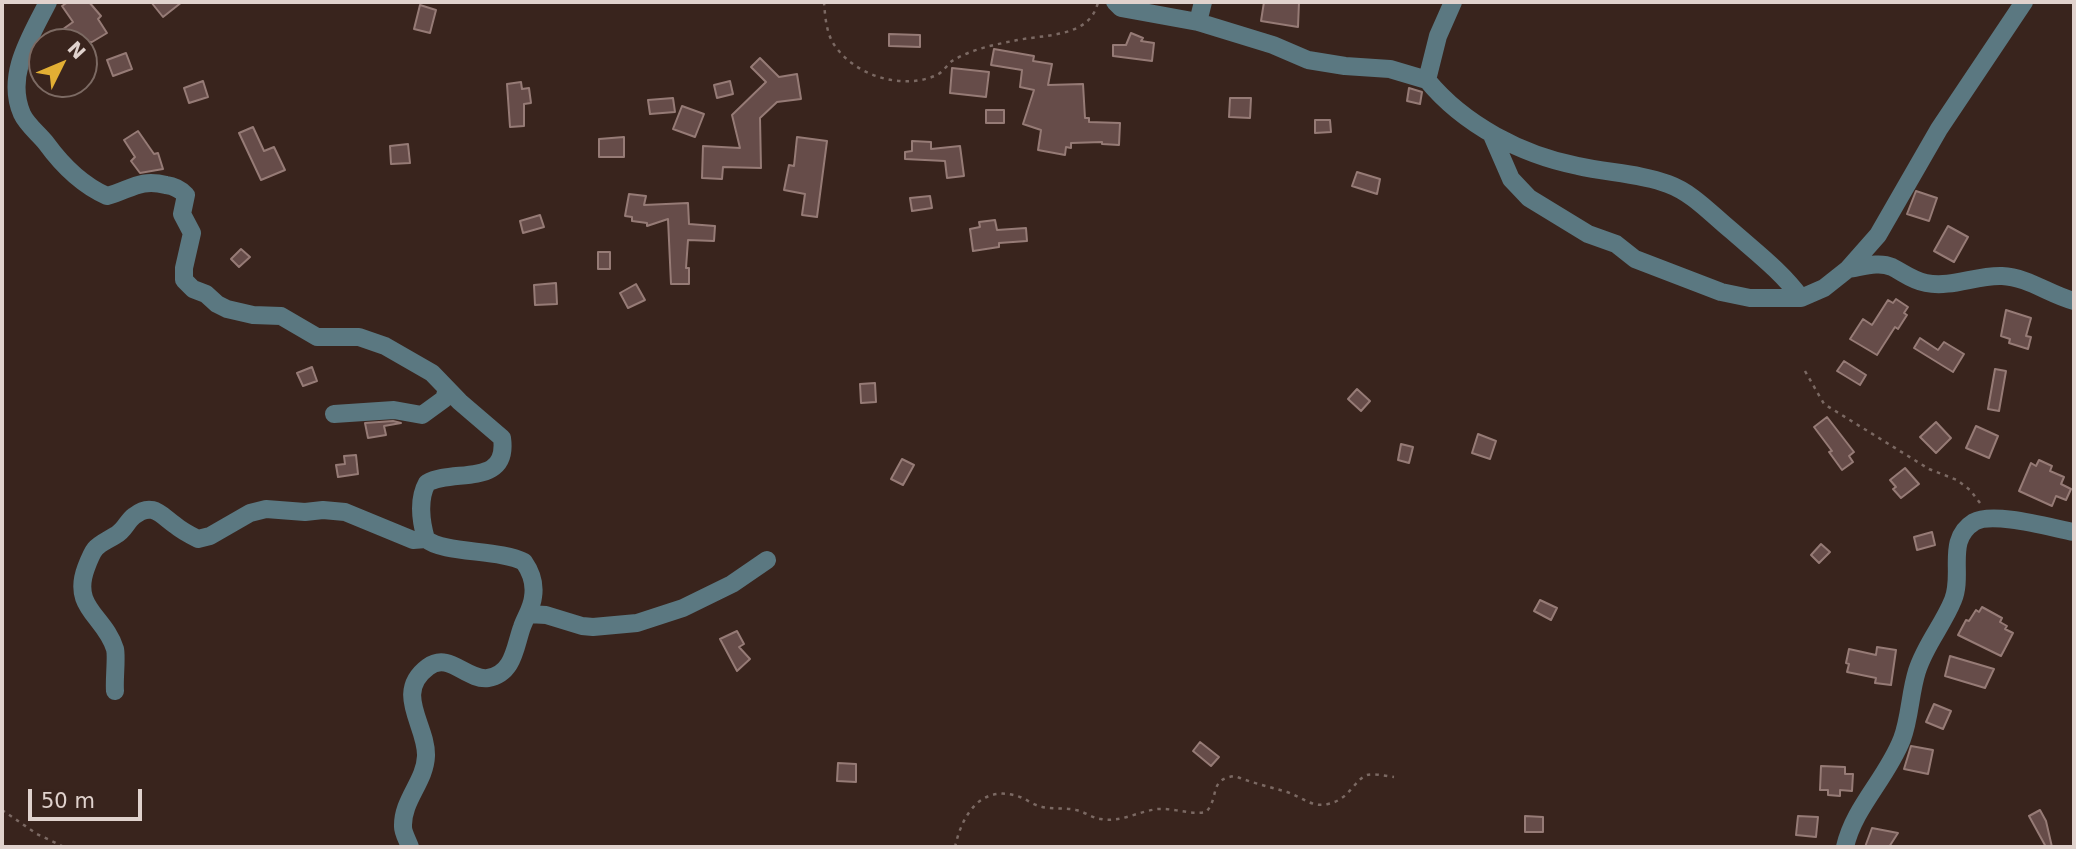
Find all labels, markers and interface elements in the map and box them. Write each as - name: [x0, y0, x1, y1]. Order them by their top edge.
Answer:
- north arrow: [28, 28, 98, 98]
- text: N: [63, 37, 90, 63]
- scale bar: [32, 776, 145, 820]
- text: 50 m: [41, 789, 95, 813]

